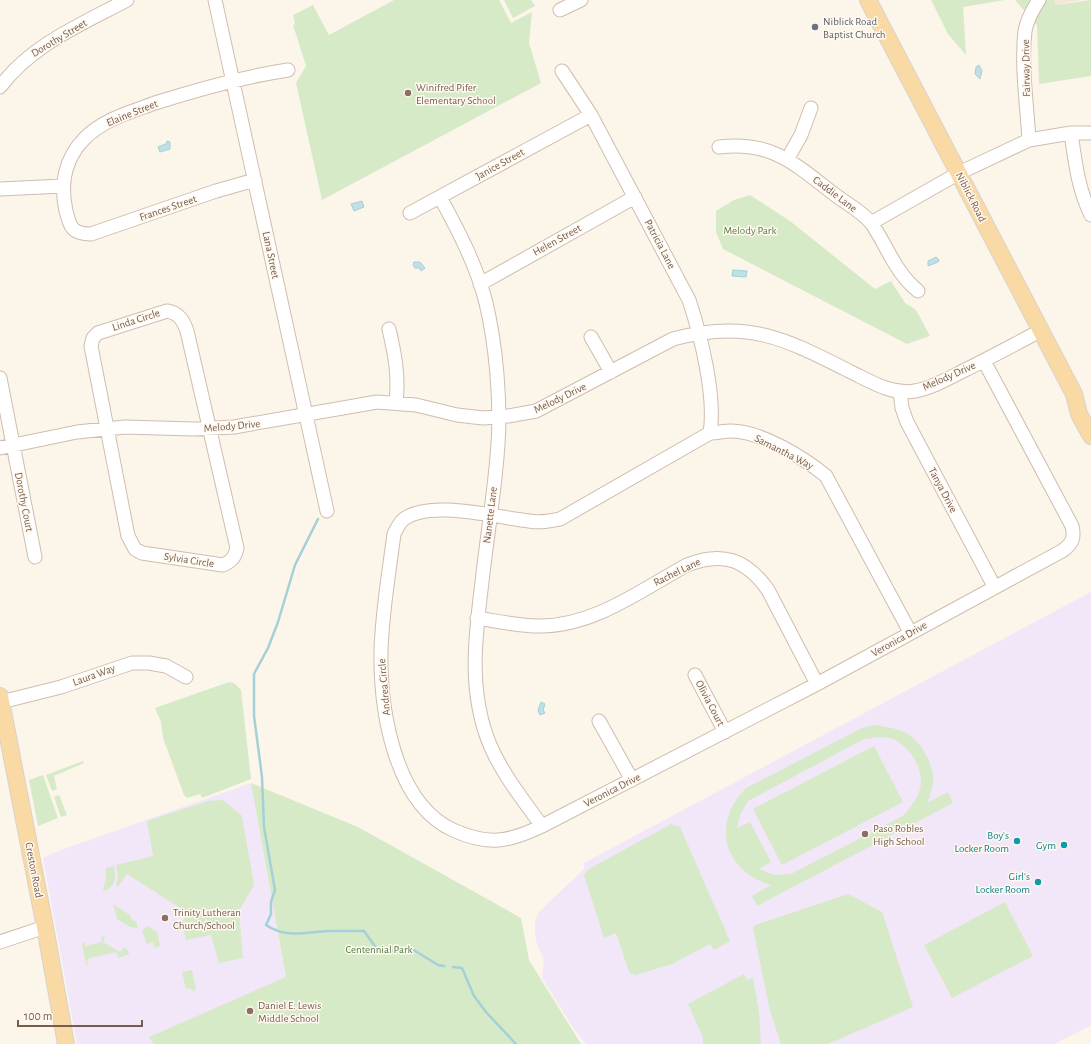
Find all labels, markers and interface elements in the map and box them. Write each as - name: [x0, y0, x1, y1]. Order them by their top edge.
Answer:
- place label: Niblick Road Baptist Church: [823, 16, 886, 40]
- street label: Dorothy Street: [29, 17, 89, 59]
- marker: Niblick Road Baptist Church: [810, 22, 820, 32]
- street label: Fairway Drive: [1020, 39, 1032, 97]
- place label: Winifred Pifer Elementary School: [416, 82, 496, 106]
- marker: Winifred Pifer Elementary School: [403, 88, 413, 98]
- street label: Elaine Street: [105, 98, 160, 128]
- street label: Janice Street: [474, 146, 526, 182]
- street label: Niblick Road: [954, 170, 988, 224]
- street label: Caddie Lane: [811, 174, 859, 214]
- street label: Frances Street: [138, 193, 198, 223]
- street label: Patricia Lane: [642, 217, 678, 271]
- street label: Helen Street: [531, 222, 584, 258]
- park label: Melody Park: [724, 225, 776, 236]
- street label: Lana Street: [261, 230, 281, 280]
- street label: Linda Circle: [111, 307, 161, 333]
- street label: Melody Drive: [921, 359, 977, 393]
- street label: Melody Drive: [532, 381, 588, 415]
- street label: Melody Drive: [203, 418, 261, 434]
- street label: Samantha Way: [753, 432, 815, 472]
- street label: Tanya Drive: [927, 466, 959, 514]
- street label: Dorothy Court: [13, 471, 35, 533]
- street label: Nanette Lane: [481, 486, 499, 544]
- street label: Sylvia Circle: [163, 551, 215, 569]
- street label: Rachel Lane: [652, 556, 702, 588]
- street label: Veronica Drive: [869, 619, 929, 659]
- street label: Andrea Circle: [376, 658, 392, 716]
- street label: Laura Way: [71, 662, 117, 688]
- street label: Olivia Court: [693, 678, 727, 728]
- street label: Veronica Drive: [582, 771, 642, 809]
- place label: Paso Robles High School: [873, 823, 925, 847]
- marker: Paso Robles High School: [860, 829, 870, 839]
- place label: Boy's Locker Room: [954, 830, 1009, 854]
- marker: Boy's Locker Room: [1012, 836, 1022, 846]
- place label: Gym: [1036, 840, 1056, 851]
- marker: Gym: [1059, 840, 1069, 850]
- street label: Creston Road: [23, 841, 45, 899]
- place label: Girl's Locker Room: [975, 871, 1030, 895]
- marker: Girl's Locker Room: [1033, 877, 1043, 887]
- place label: Trinity Lutheran Church/School: [173, 907, 241, 931]
- marker: Trinity Lutheran Church/School: [160, 913, 170, 923]
- park label: Centennial Park: [345, 944, 413, 955]
- place label: Daniel E. Lewis Middle School: [258, 1000, 321, 1024]
- scale bar: [18, 1002, 142, 1028]
- marker: Daniel E. Lewis Middle School: [245, 1006, 255, 1016]
- text: 100 m: [24, 1010, 52, 1022]

